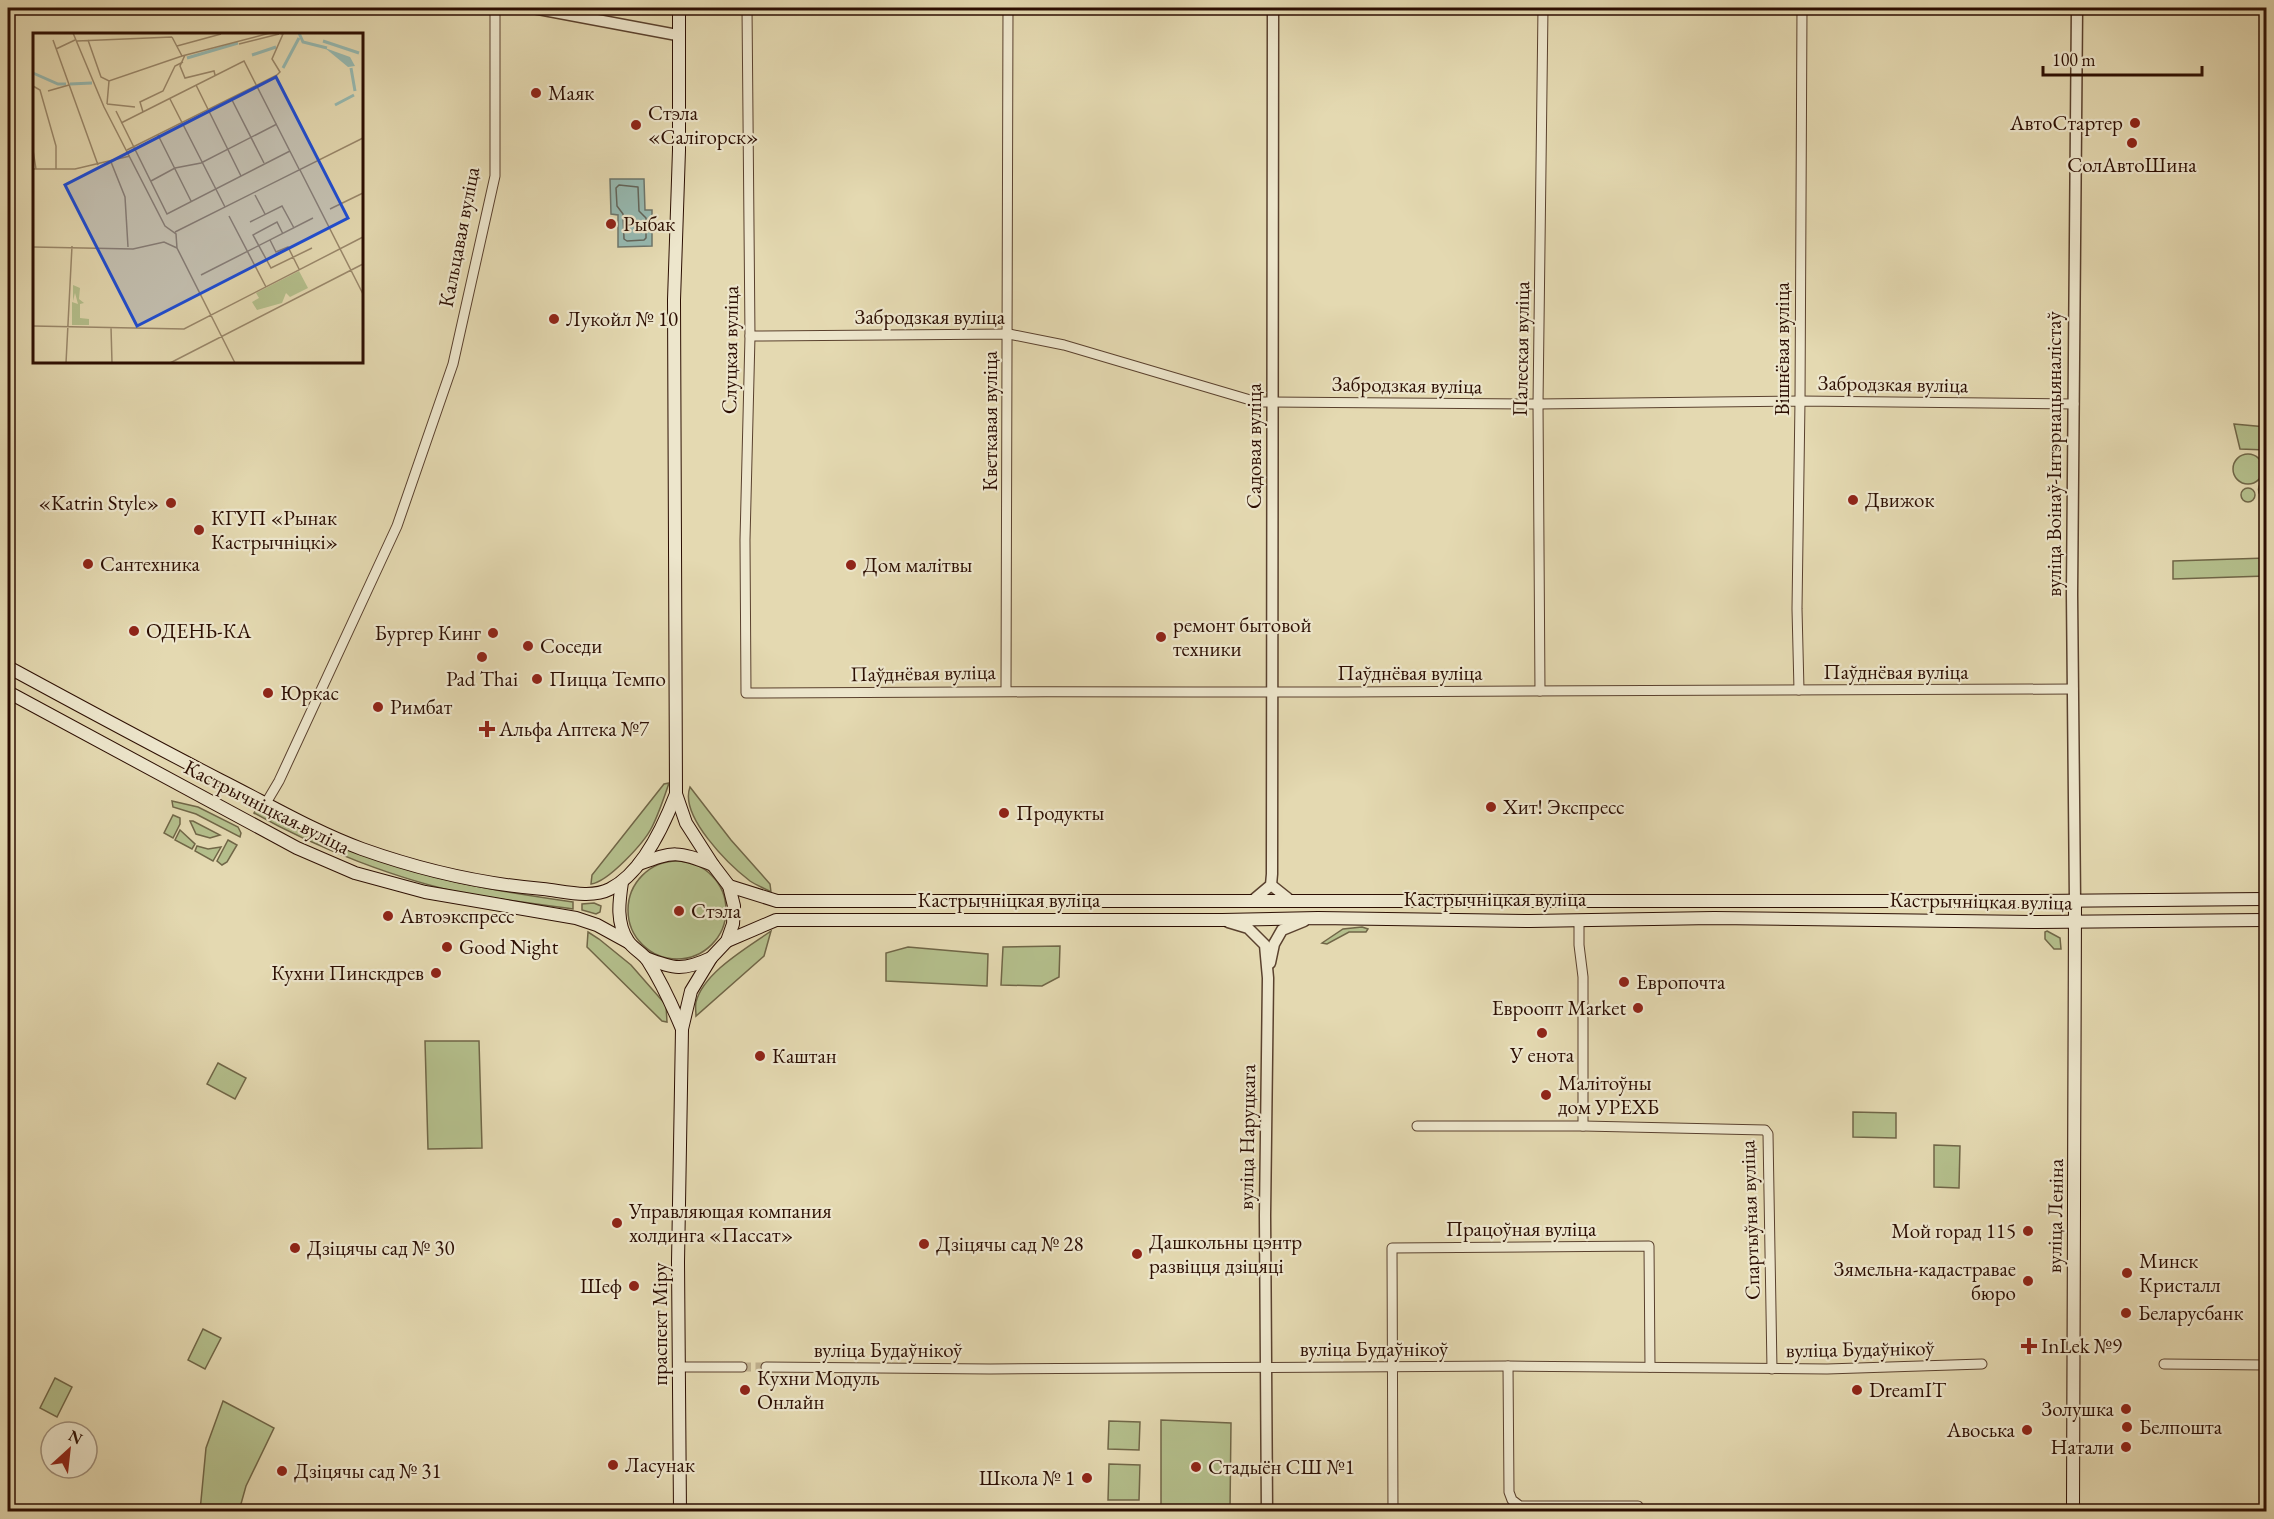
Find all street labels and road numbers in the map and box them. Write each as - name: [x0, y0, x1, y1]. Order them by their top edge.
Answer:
- street label: Кальцавая вуліца: [432, 164, 485, 309]
- street label: Палеская вуліца: [1506, 280, 1535, 417]
- street label: Вішнёвая вуліца: [1768, 282, 1795, 416]
- street label: Слуцкая вуліца: [715, 285, 744, 414]
- street label: Забродзкая вуліца: [855, 303, 1006, 330]
- street label: вуліца Воінаў-Інтэрнацыяналістаў: [2040, 311, 2067, 597]
- street label: Кветкавая вуліца: [976, 350, 1003, 491]
- street label: Забродзкая вуліца: [1818, 369, 1969, 398]
- street label: Забродзкая вуліца: [1332, 370, 1483, 399]
- street label: Садовая вуліца: [1240, 382, 1267, 509]
- street label: Паўднёвая вуліца: [850, 658, 997, 687]
- street label: Паўднёвая вуліца: [1823, 658, 1969, 685]
- street label: Паўднёвая вуліца: [1337, 659, 1483, 686]
- street label: Кастрычніцкая вуліца: [180, 753, 355, 860]
- street label: Кастрычніцкая вуліца: [1404, 885, 1587, 912]
- street label: Кастрычніцкая вуліца: [1889, 885, 2073, 916]
- street label: Кастрычніцкая вуліца: [918, 886, 1101, 913]
- street label: вуліца Наруцкага: [1232, 1063, 1261, 1210]
- street label: Спартыўная вуліца: [1733, 1139, 1766, 1300]
- street label: вуліца Леніна: [2040, 1158, 2069, 1273]
- street label: Працоўная вуліца: [1446, 1215, 1597, 1242]
- street label: праспект Міру: [646, 1262, 673, 1385]
- street label: вуліца Будаўнікоў: [1785, 1334, 1935, 1363]
- street label: вуліца Будаўнікоў: [1300, 1335, 1449, 1362]
- street label: вуліца Будаўнікоў: [814, 1336, 963, 1363]

